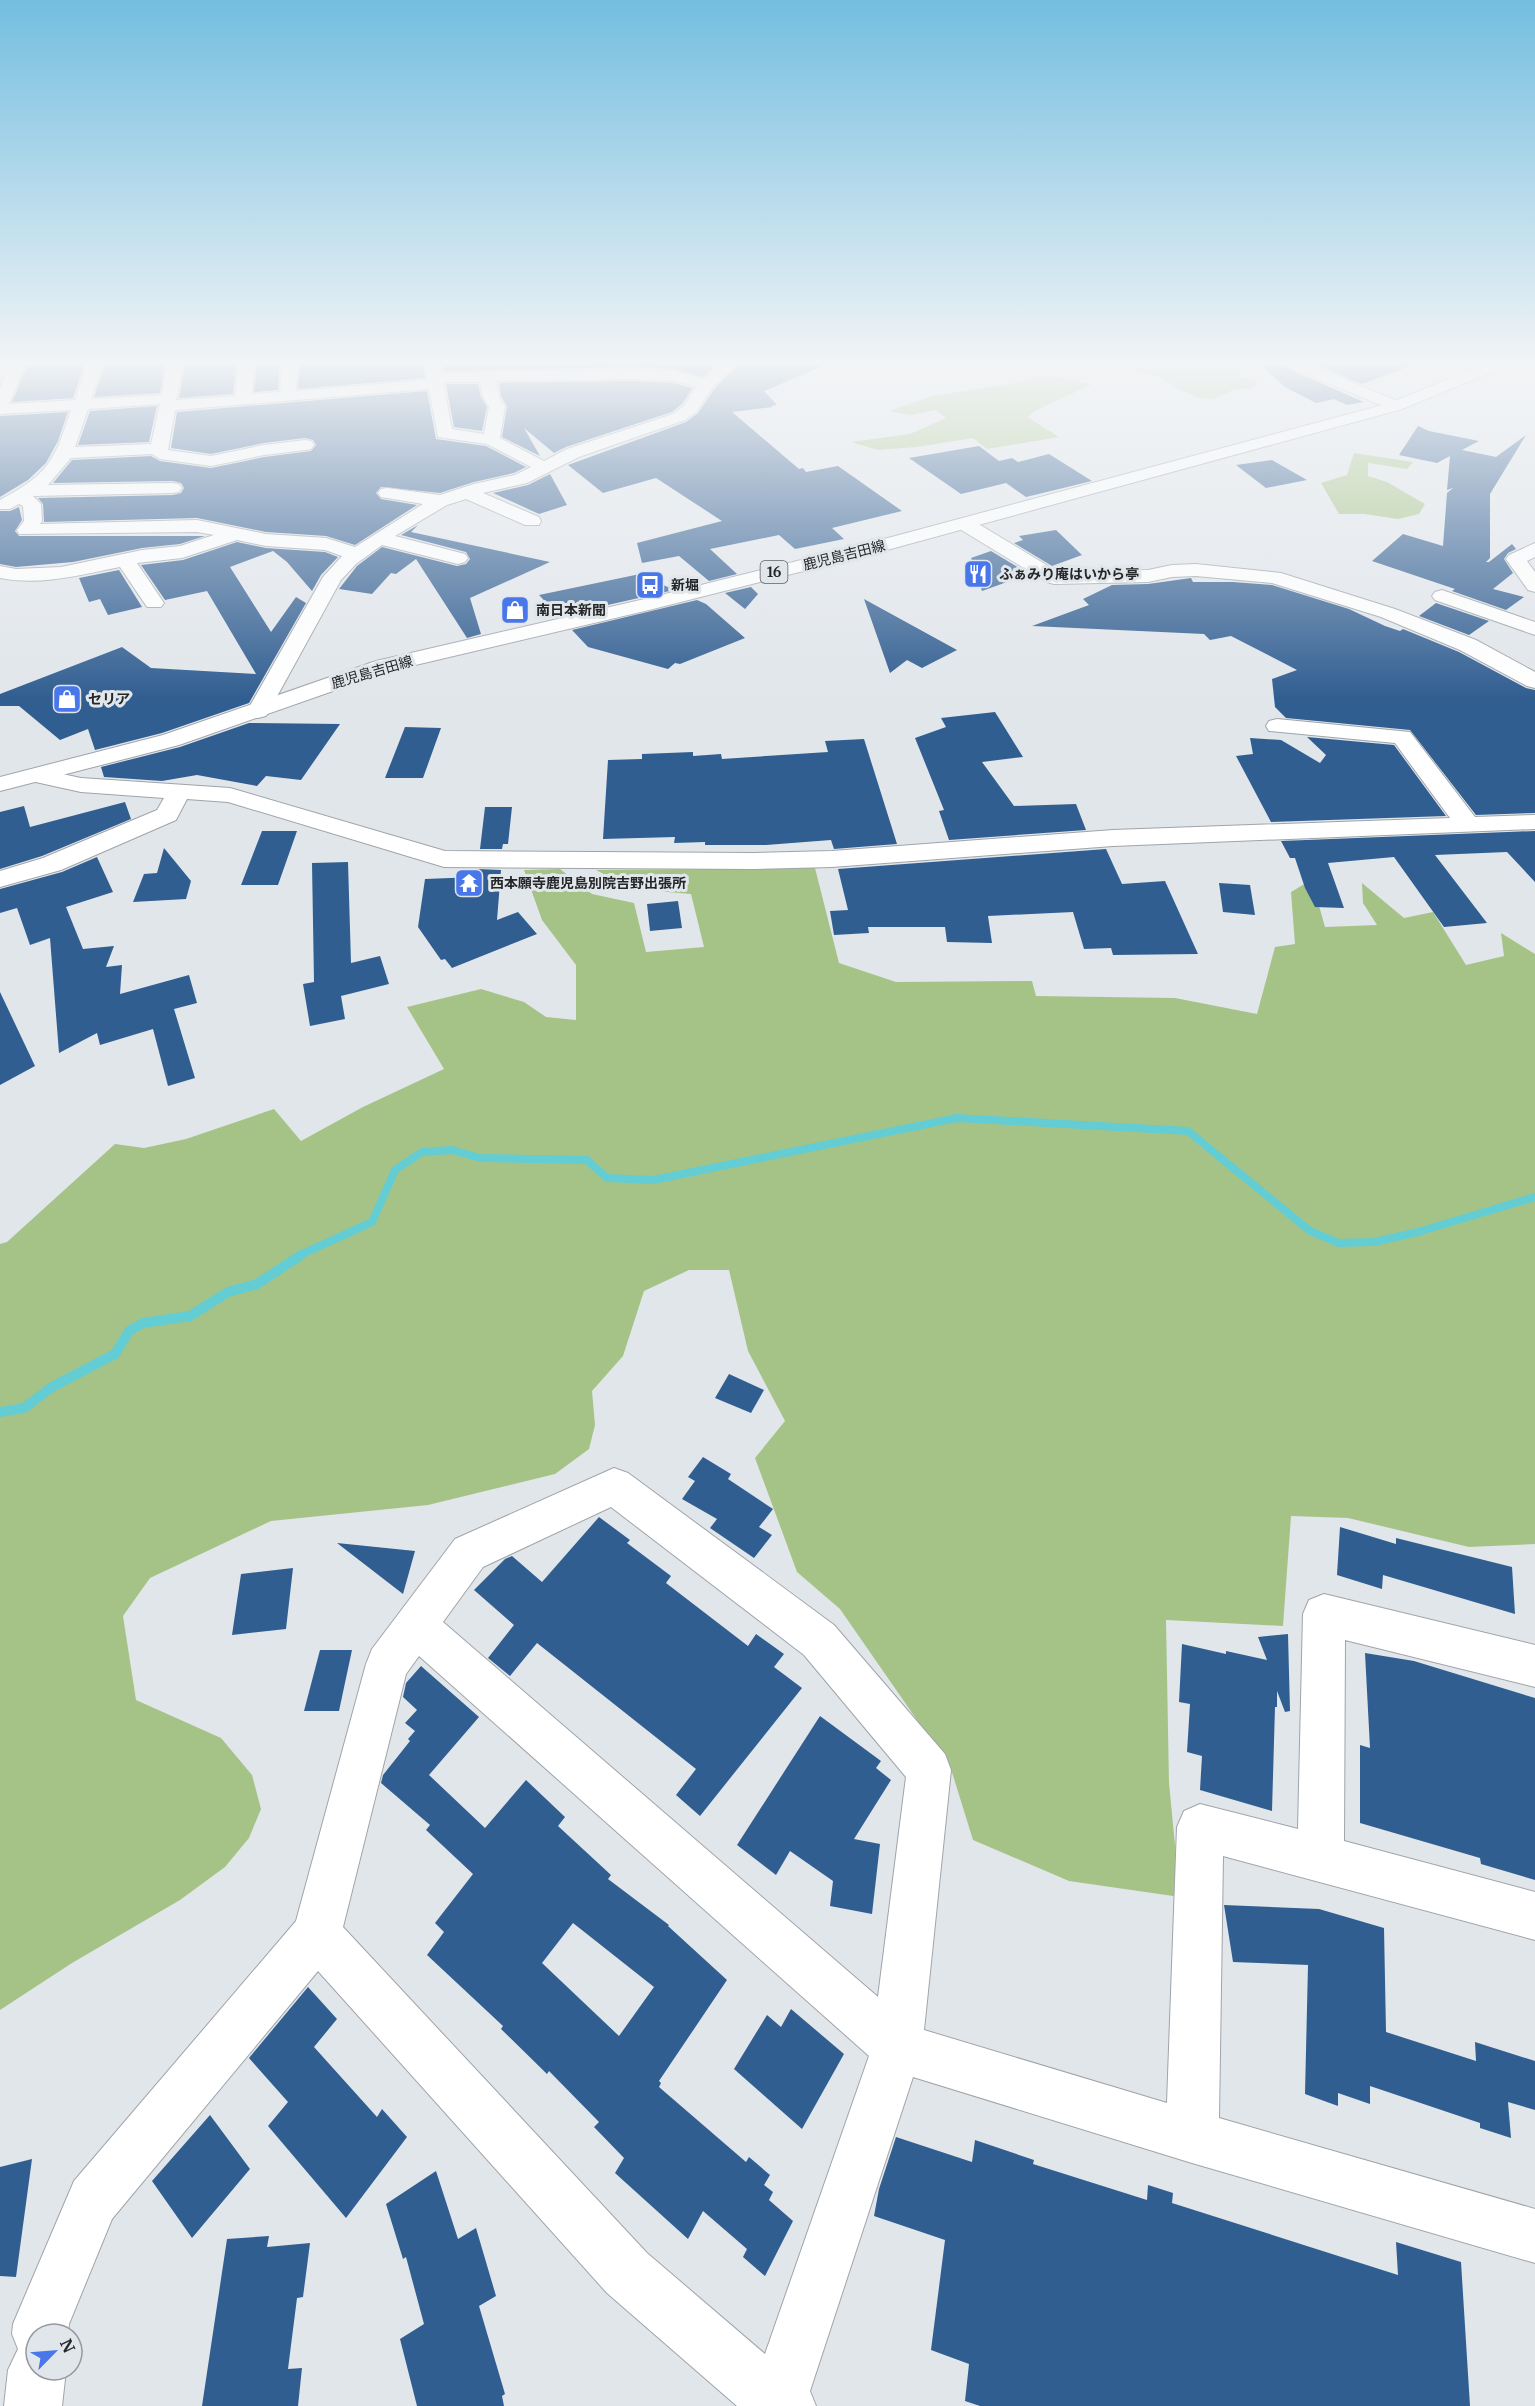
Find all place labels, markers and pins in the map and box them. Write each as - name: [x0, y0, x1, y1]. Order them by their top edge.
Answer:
- restaurant icon: ふぁみり庵はいから亭: [962, 558, 994, 590]
- place label: ふぁみり庵はいから亭: [999, 565, 1139, 583]
- bus stop icon: 新堀: [634, 569, 666, 601]
- place label: 新堀: [671, 576, 699, 594]
- shop icon: 南日本新聞: [499, 594, 531, 626]
- place label: 南日本新聞: [536, 601, 606, 619]
- shop icon: セリア: [51, 683, 83, 715]
- place label: セリア: [88, 690, 130, 708]
- temple icon: 西本願寺鹿児島別院吉野出張所: [453, 867, 485, 899]
- place label: 西本願寺鹿児島別院吉野出張所: [490, 874, 686, 892]

